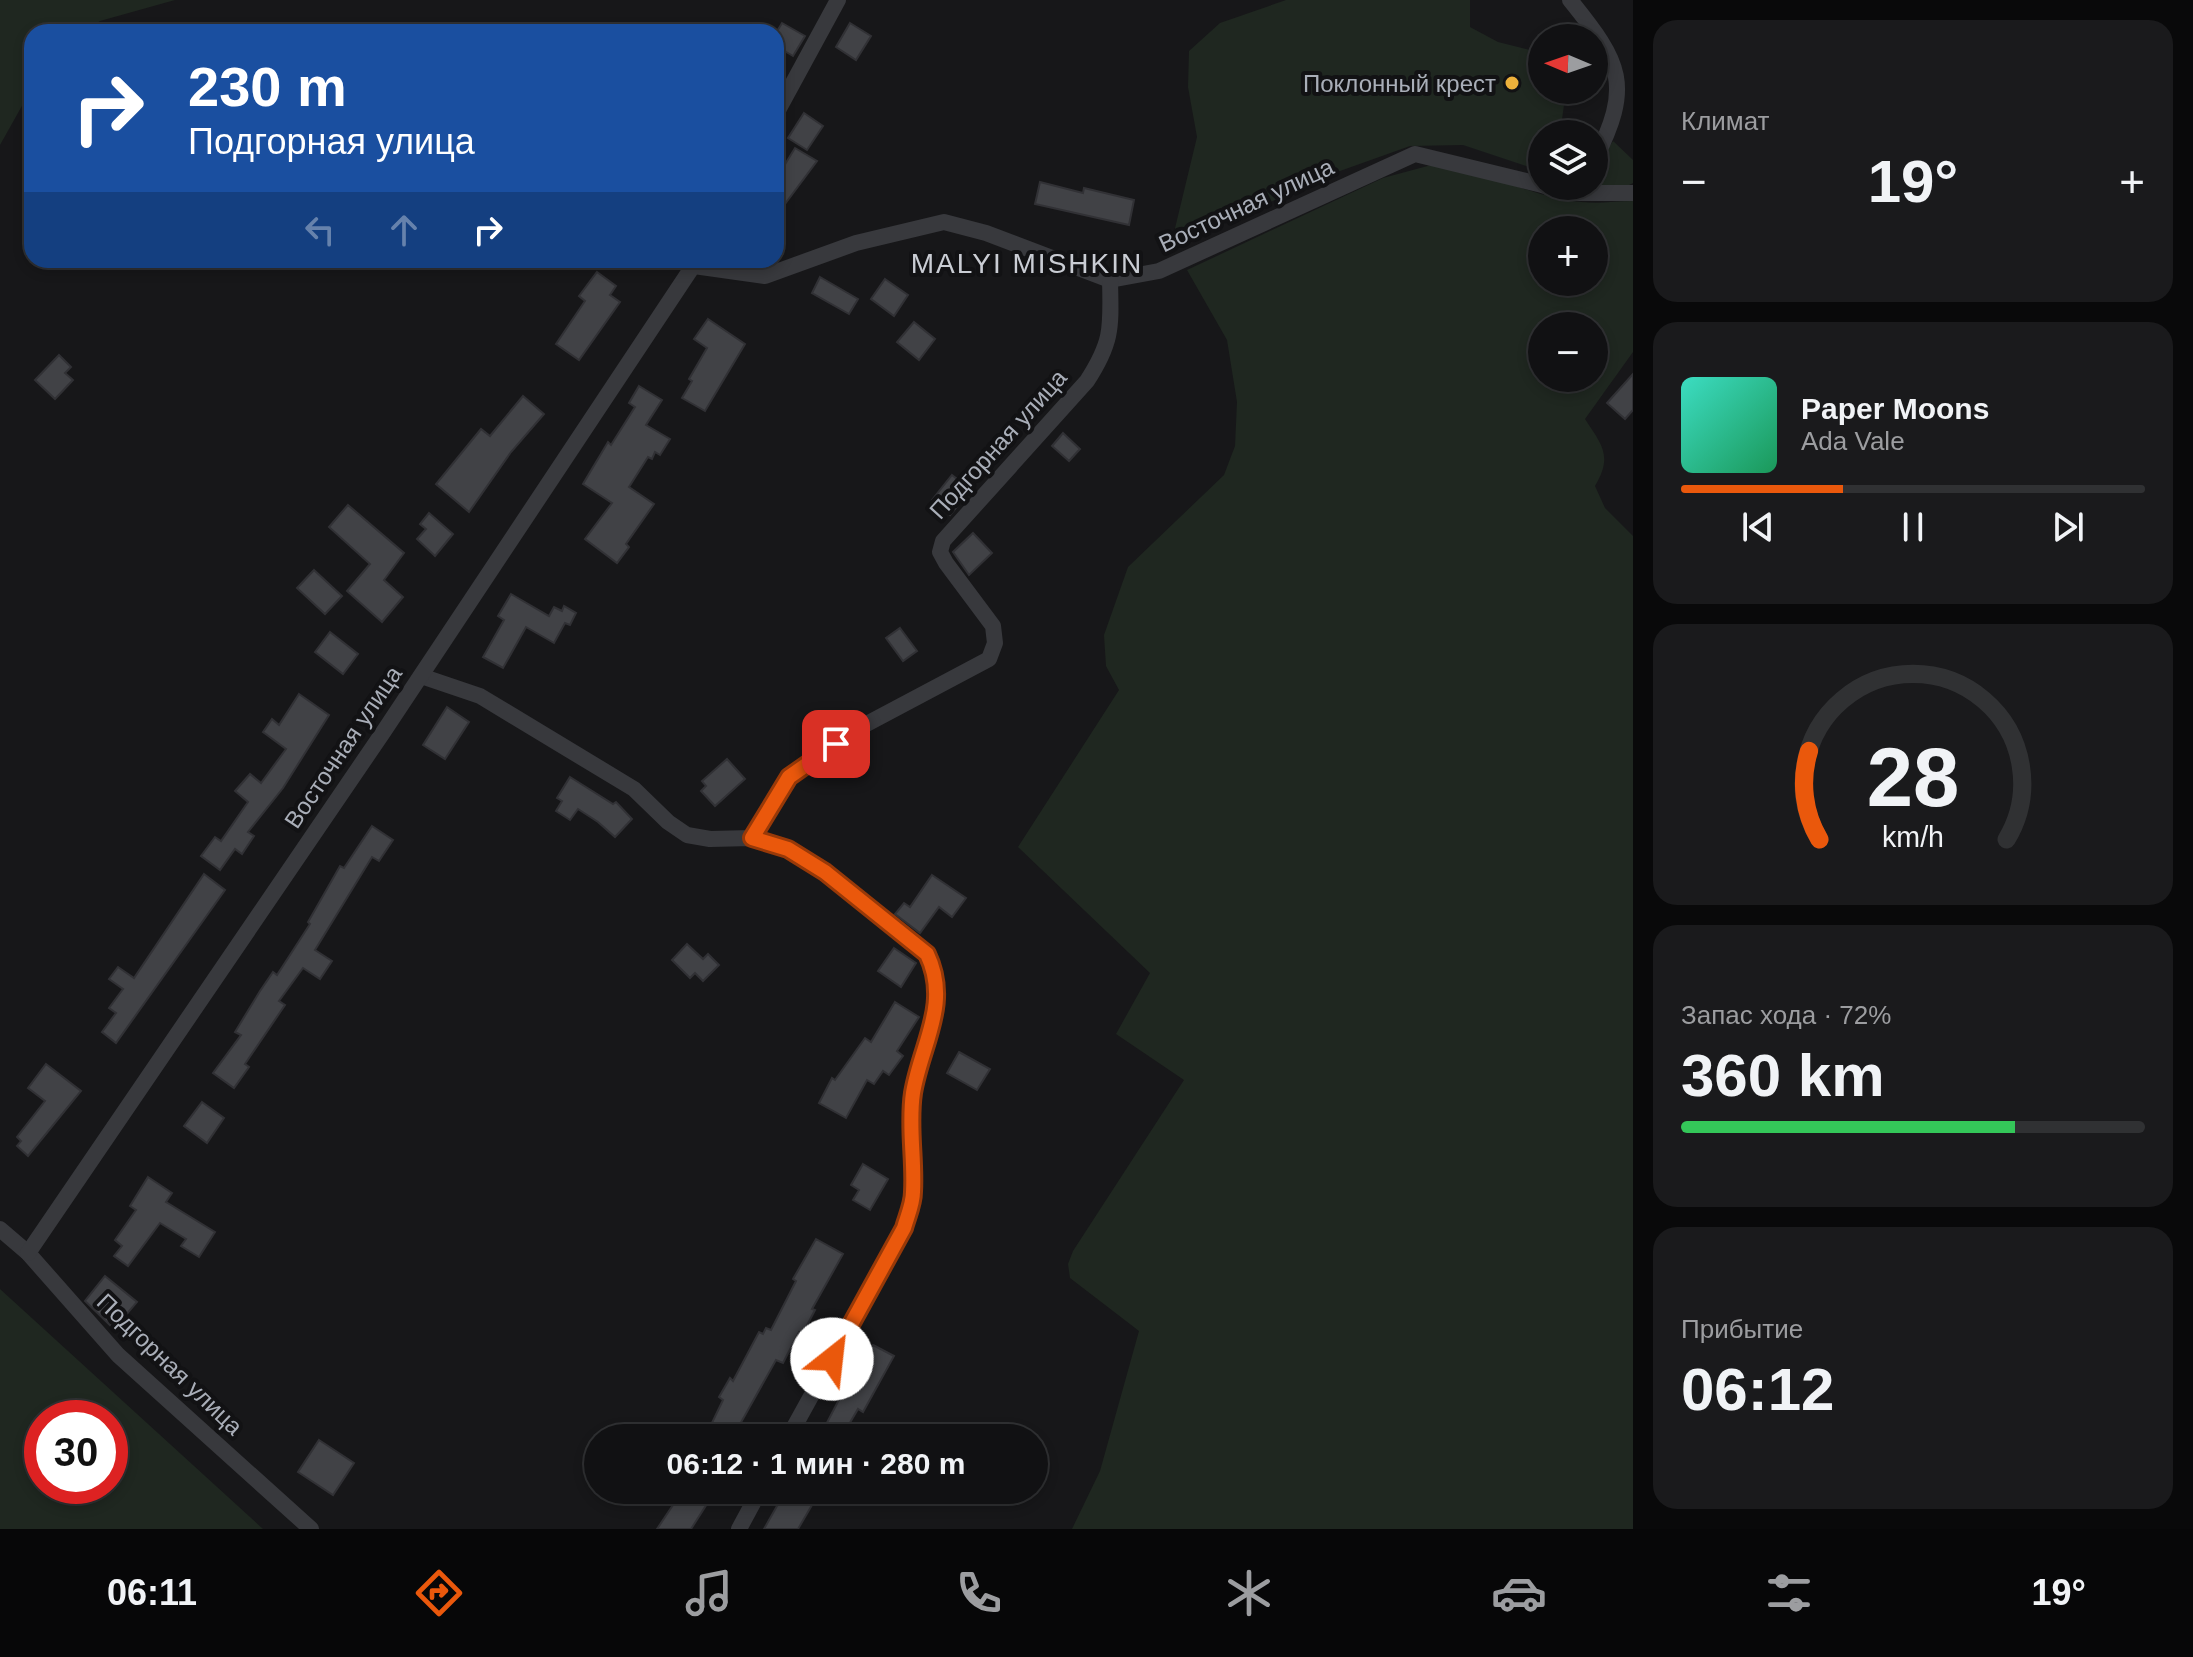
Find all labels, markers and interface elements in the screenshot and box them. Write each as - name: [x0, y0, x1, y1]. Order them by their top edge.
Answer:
- north arrow: [1528, 24, 1608, 104]
- map controls: [1528, 24, 1608, 392]
- text: 230 m: [188, 55, 347, 118]
- icon: right: [56, 56, 160, 160]
- place label: Поклонный крест: [1303, 70, 1496, 97]
- marker: Поклонный крест: [1503, 74, 1521, 92]
- text: Климат: [1681, 106, 1770, 136]
- button: layers: [1528, 120, 1608, 200]
- text: Подгорная улица: [188, 121, 475, 162]
- text: 19°: [1868, 148, 1958, 215]
- street label: Восточная улица: [1154, 152, 1338, 257]
- text: −: [1681, 157, 1707, 206]
- text: +: [2119, 157, 2145, 206]
- icon: left: [298, 208, 342, 252]
- icon: ahead: [382, 208, 426, 252]
- icon: right: [466, 208, 510, 252]
- button: +: [1528, 216, 1608, 296]
- district label: MALYI MISHKIN: [911, 248, 1143, 279]
- button: −: [1528, 312, 1608, 392]
- street label: Подгорная улица: [924, 363, 1072, 524]
- text: Paper Moons: [1801, 392, 1989, 425]
- text: Ada Vale: [1801, 426, 1905, 456]
- icon: previous: [1736, 505, 1780, 549]
- icon: pause: [1891, 505, 1935, 549]
- icon: next: [2046, 505, 2090, 549]
- street label: Восточная улица: [279, 660, 408, 833]
- pin: [802, 710, 870, 778]
- icon: arrive: [814, 722, 858, 766]
- text: 28: [1867, 731, 1959, 824]
- text: km/h: [1882, 822, 1944, 854]
- text: Запас хода · 72%: [1681, 1000, 1891, 1030]
- text: 360 km: [1681, 1042, 1885, 1109]
- street label: Подгорная улица: [92, 1288, 249, 1441]
- text: Прибытие: [1681, 1314, 1803, 1344]
- position arrow: [790, 1317, 874, 1401]
- text: 06:12: [1681, 1356, 1834, 1423]
- speed limit sign: 30: [24, 1400, 128, 1504]
- text: 06:12 · 1 мин · 280 m: [667, 1447, 965, 1480]
- icon: directions: [411, 1565, 467, 1621]
- icon: music: [681, 1565, 737, 1621]
- icon: phone: [951, 1565, 1007, 1621]
- icon: climate: [1221, 1565, 1277, 1621]
- icon: car: [1491, 1565, 1547, 1621]
- icon: filters: [1761, 1565, 1817, 1621]
- text: 06:11: [107, 1572, 197, 1613]
- text: 19°: [2031, 1572, 2086, 1613]

